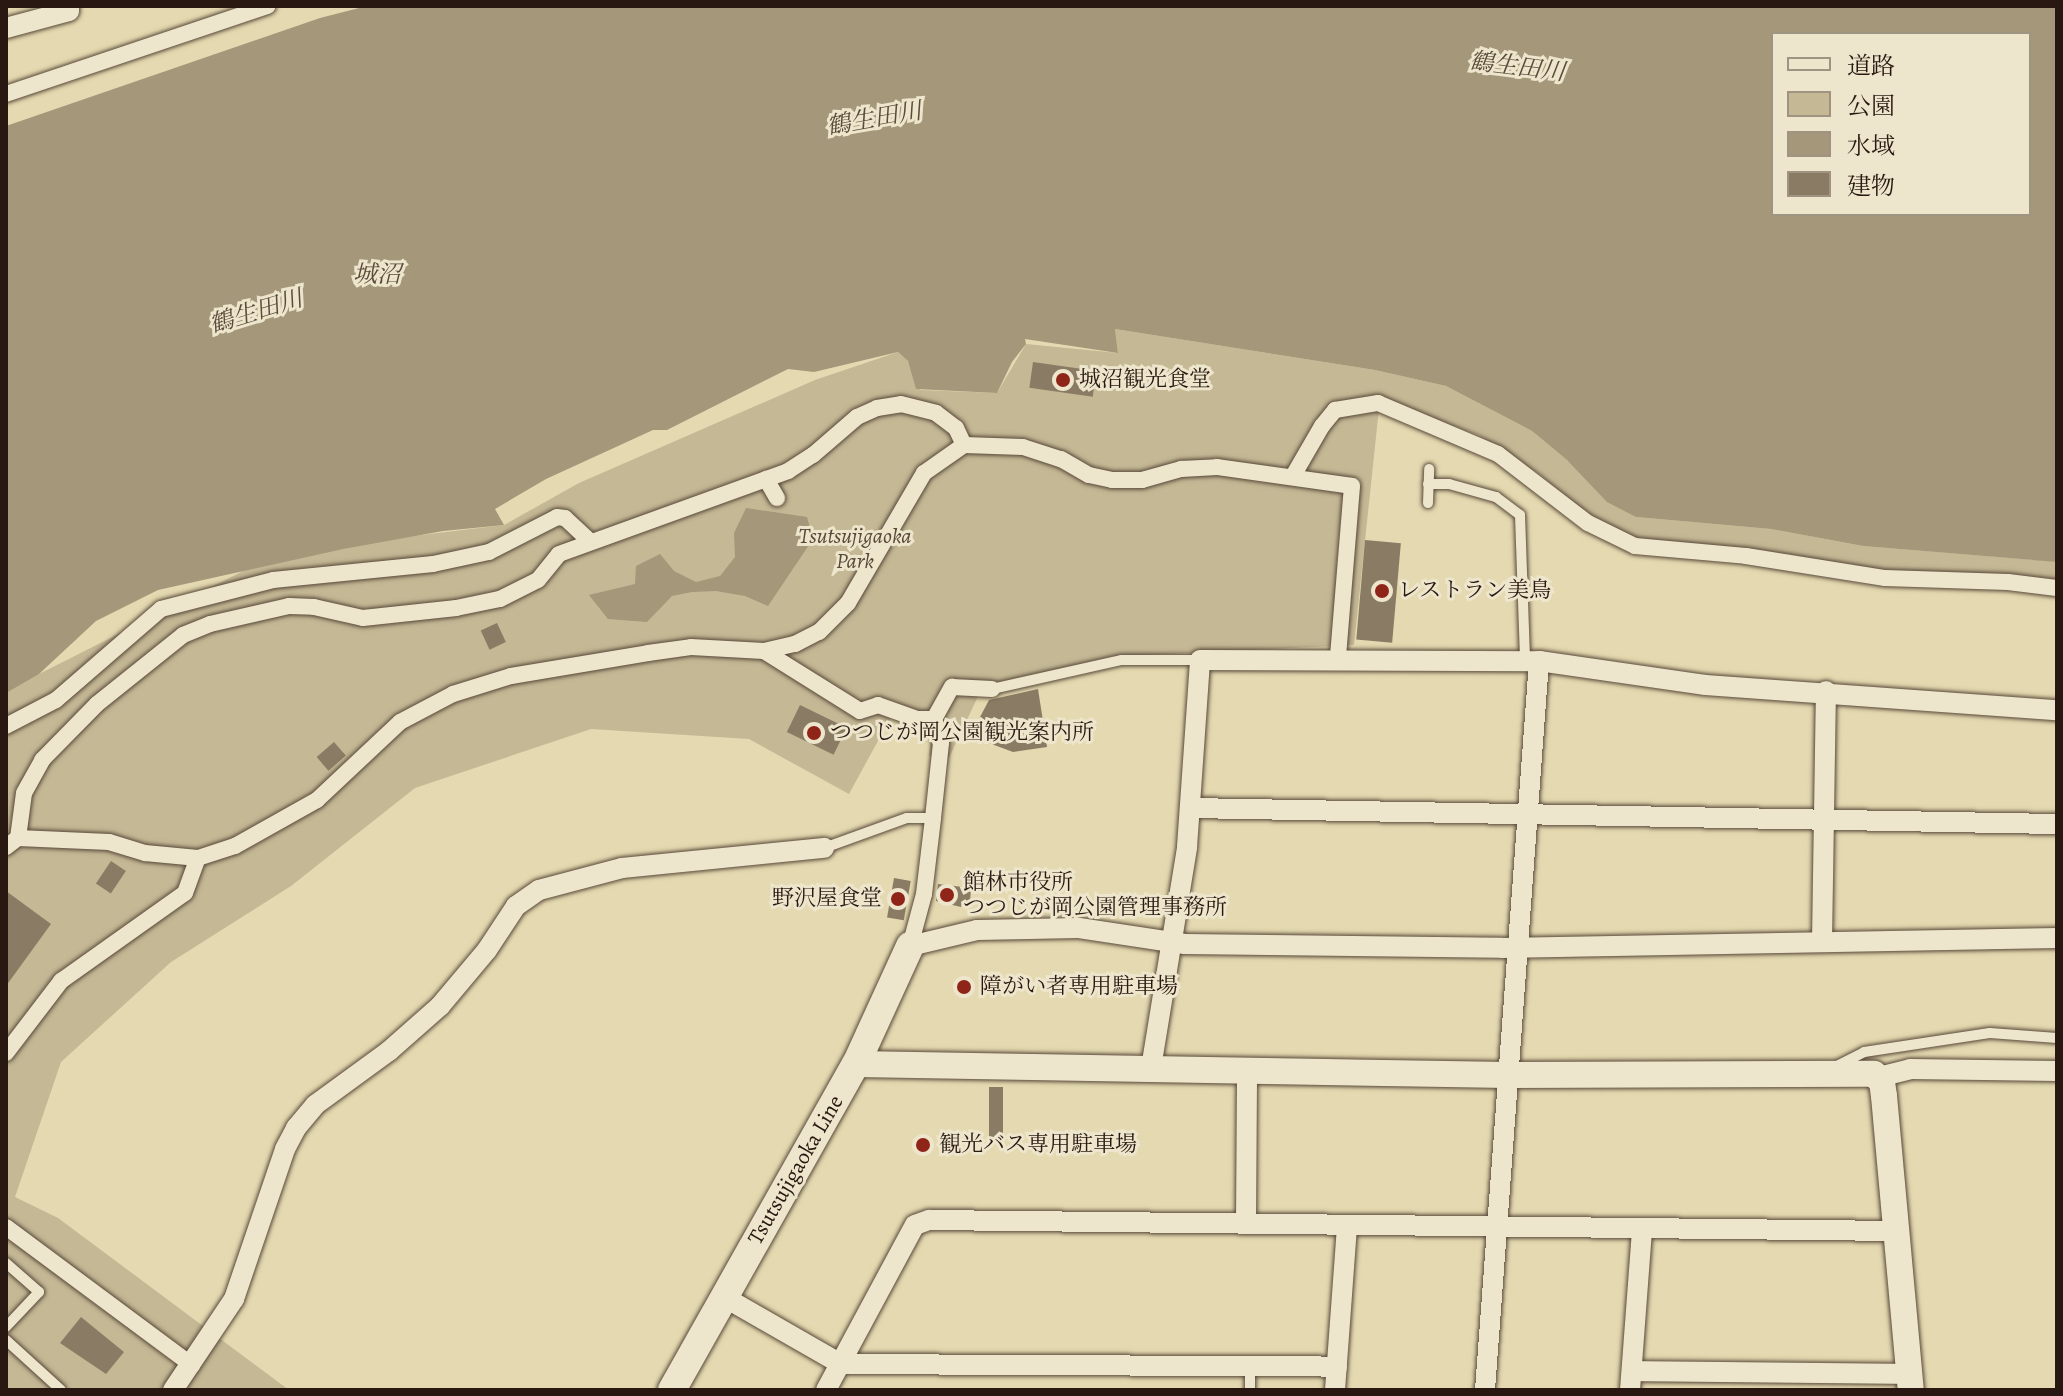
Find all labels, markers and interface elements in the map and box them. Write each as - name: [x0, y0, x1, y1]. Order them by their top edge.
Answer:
- legend: [1771, 32, 2031, 216]
- water label: 鶴生田川: [1468, 47, 1566, 87]
- text: 道路: [1847, 50, 1895, 82]
- text: 公園: [1847, 90, 1895, 122]
- water label: 鶴生田川: [824, 96, 924, 142]
- text: 水域: [1847, 130, 1895, 162]
- text: 建物: [1847, 170, 1895, 202]
- water label: 城沼: [353, 261, 401, 289]
- water label: 鶴生田川: [206, 284, 306, 340]
- place label: 城沼観光食堂: [1079, 367, 1211, 393]
- marker: 城沼観光食堂: [1054, 371, 1072, 389]
- park label: Tsutsujigaoka Park: [799, 523, 911, 574]
- place label: レストラン美鳥: [1398, 578, 1552, 604]
- marker: レストラン美鳥: [1373, 582, 1391, 600]
- place label: つつじが岡公園観光案内所: [830, 720, 1094, 746]
- marker: つつじが岡公園観光案内所: [805, 724, 823, 742]
- place label: 館林市役所 つつじが岡公園管理事務所: [963, 869, 1227, 920]
- place label: 野沢屋食堂: [772, 886, 882, 912]
- marker: 館林市役所 つつじが岡公園管理事務所: [938, 886, 956, 904]
- marker: 野沢屋食堂: [889, 890, 907, 908]
- place label: 障がい者専用駐車場: [980, 974, 1178, 1000]
- marker: 障がい者専用駐車場: [955, 978, 973, 996]
- street label: Tsutsujigaoka Line: [743, 1091, 849, 1249]
- place label: 観光バス専用駐車場: [939, 1132, 1137, 1158]
- marker: 観光バス専用駐車場: [914, 1136, 932, 1154]

